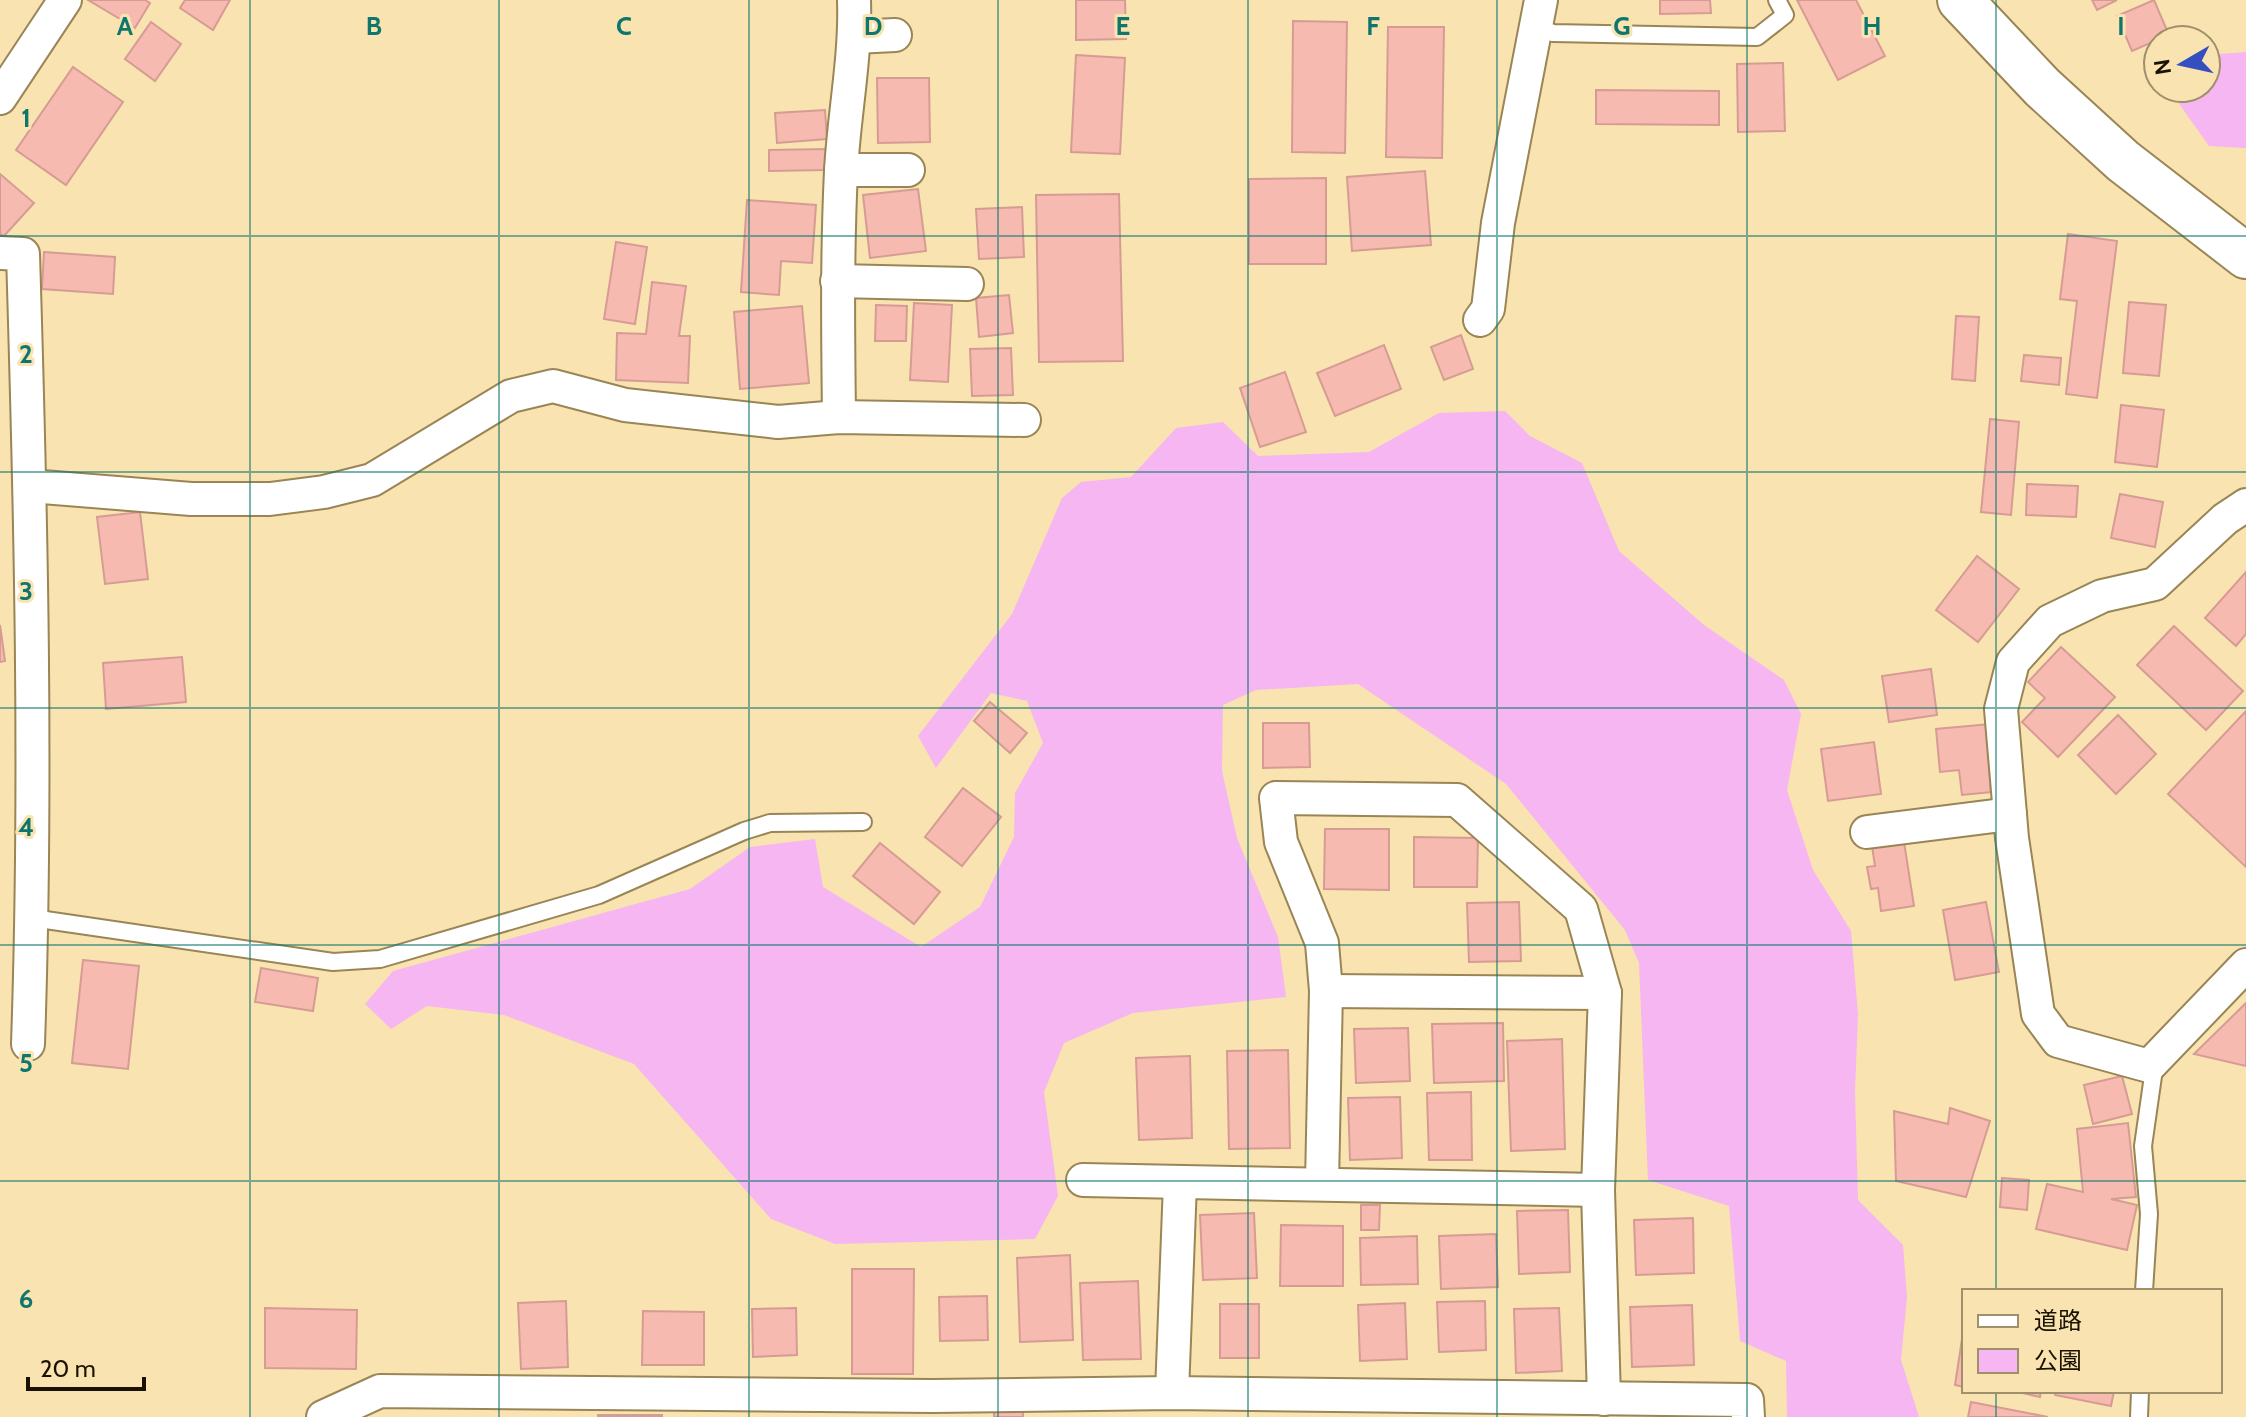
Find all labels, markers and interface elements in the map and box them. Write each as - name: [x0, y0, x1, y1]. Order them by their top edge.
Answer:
- text: A: [117, 10, 134, 42]
- text: B: [366, 10, 382, 42]
- text: C: [616, 10, 632, 42]
- text: D: [864, 10, 882, 42]
- text: E: [1116, 10, 1130, 42]
- text: F: [1366, 10, 1380, 42]
- text: G: [1613, 10, 1631, 42]
- text: H: [1863, 10, 1881, 42]
- text: I: [2117, 10, 2125, 42]
- north arrow: [2142, 24, 2222, 104]
- text: N: [2148, 57, 2177, 77]
- text: 1: [21, 102, 31, 134]
- text: 2: [19, 338, 33, 370]
- text: 3: [19, 575, 33, 607]
- text: 4: [18, 811, 34, 843]
- text: 5: [19, 1047, 33, 1079]
- text: 6: [19, 1283, 33, 1315]
- legend: [1962, 1289, 2222, 1393]
- text: 道路: [2034, 1306, 2082, 1335]
- scale bar: [28, 1341, 144, 1391]
- text: 公園: [2034, 1346, 2082, 1375]
- text: 20 m: [40, 1354, 96, 1383]

